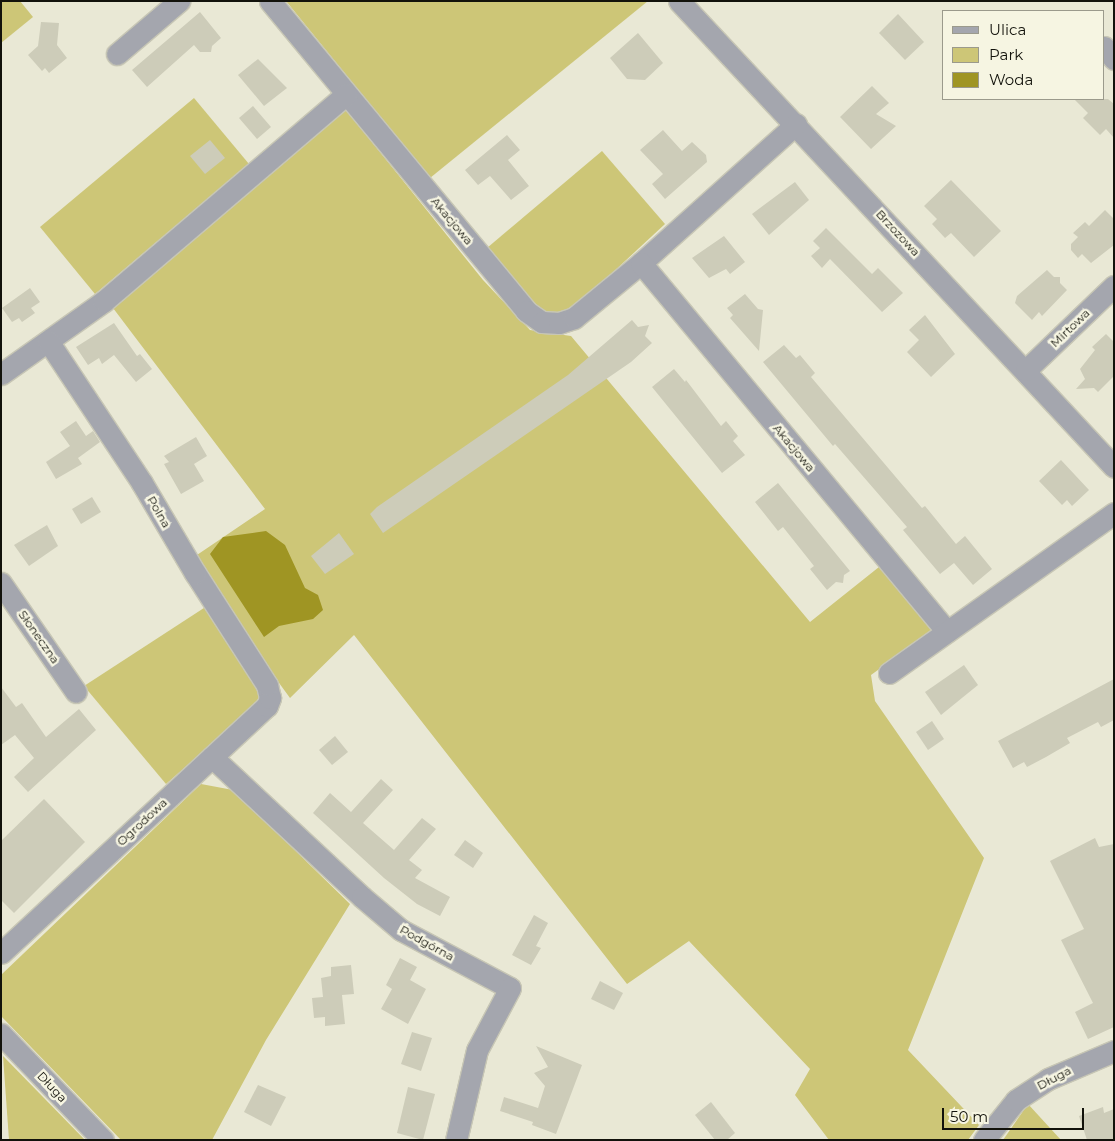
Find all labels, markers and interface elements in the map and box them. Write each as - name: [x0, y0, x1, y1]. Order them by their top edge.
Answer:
- legend: [942, 10, 1105, 100]
- text: Ulica: [989, 20, 1026, 39]
- text: Park: [989, 45, 1023, 64]
- text: Woda: [989, 70, 1033, 89]
- street label: Akacjowa: [428, 194, 476, 248]
- street label: Brzozowa: [873, 207, 923, 259]
- street label: Mirtowa: [1047, 306, 1093, 350]
- street label: Akacjowa: [770, 421, 818, 475]
- street label: Polna: [144, 494, 174, 530]
- street label: Słoneczna: [15, 608, 63, 666]
- street label: Ogrodowa: [114, 795, 170, 849]
- street label: Podgórna: [397, 922, 457, 964]
- street label: Długa: [1034, 1063, 1074, 1093]
- street label: Długa: [34, 1069, 70, 1105]
- scale bar: [945, 1098, 1088, 1130]
- text: 50 m: [950, 1107, 988, 1126]

